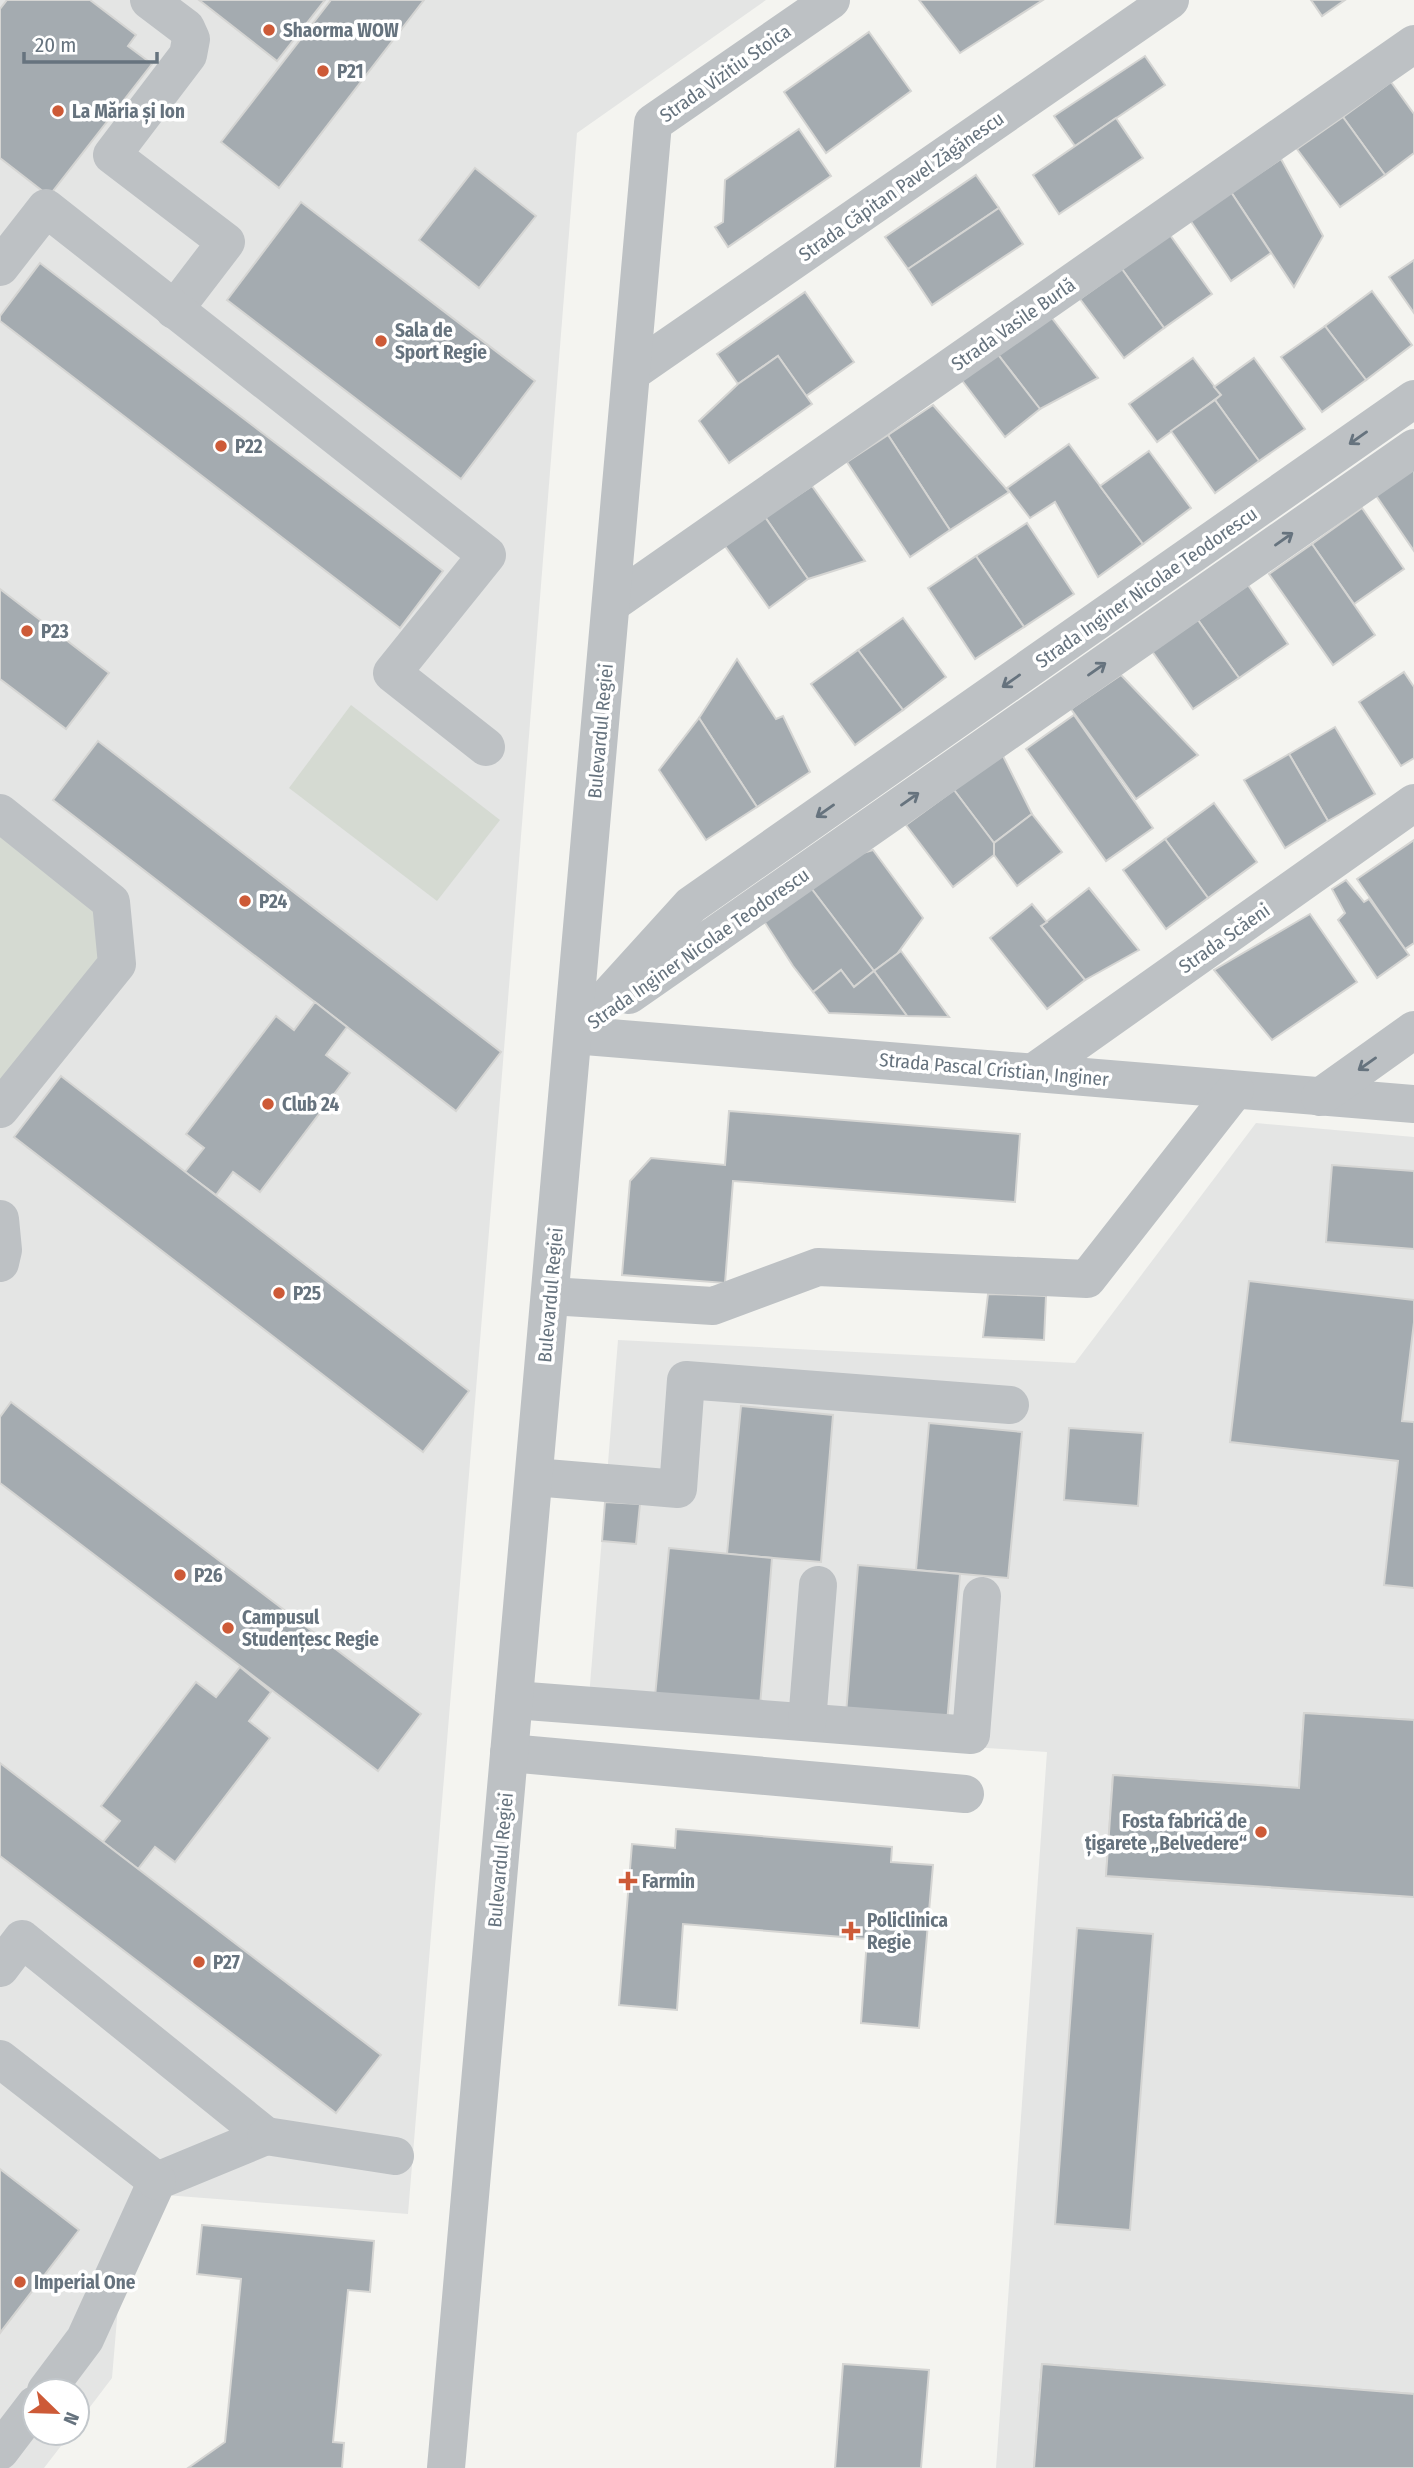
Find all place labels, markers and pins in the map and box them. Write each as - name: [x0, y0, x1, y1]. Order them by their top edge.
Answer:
- place label: Shaorma WOW: [283, 19, 399, 42]
- marker: Shaorma WOW: [261, 22, 277, 38]
- place label: P21: [337, 60, 364, 83]
- marker: P21: [315, 63, 331, 79]
- place label: La Măria și Ion: [72, 100, 185, 125]
- marker: La Măria și Ion: [50, 103, 66, 119]
- place label: Sala de Sport Regie: [395, 319, 487, 364]
- marker: Sala de Sport Regie: [373, 333, 389, 349]
- place label: P22: [235, 435, 263, 458]
- marker: P22: [213, 438, 229, 454]
- place label: P23: [41, 620, 69, 643]
- marker: P23: [19, 623, 35, 639]
- place label: P24: [259, 890, 287, 913]
- marker: P24: [237, 893, 253, 909]
- place label: Club 24: [282, 1093, 340, 1116]
- marker: Club 24: [260, 1096, 276, 1112]
- place label: P25: [293, 1282, 321, 1305]
- marker: P25: [271, 1285, 287, 1301]
- place label: P26: [194, 1564, 223, 1587]
- marker: P26: [172, 1567, 188, 1583]
- place label: Campusul Studențesc Regie: [242, 1606, 379, 1653]
- marker: Campusul Studențesc Regie: [220, 1620, 236, 1636]
- place label: Fosta fabrică de țigarete „Belvedere“: [1085, 1810, 1247, 1857]
- marker: Fosta fabrică de țigarete „Belvedere“: [1253, 1824, 1269, 1840]
- place label: Farmin: [642, 1870, 695, 1893]
- marker: Farmin: [620, 1873, 636, 1889]
- place label: Policlinica Regie: [867, 1909, 948, 1954]
- marker: Policlinica Regie: [841, 1921, 861, 1941]
- place label: P27: [213, 1951, 240, 1974]
- marker: P27: [191, 1954, 207, 1970]
- place label: Imperial One: [34, 2271, 136, 2294]
- marker: Imperial One: [12, 2274, 28, 2290]

